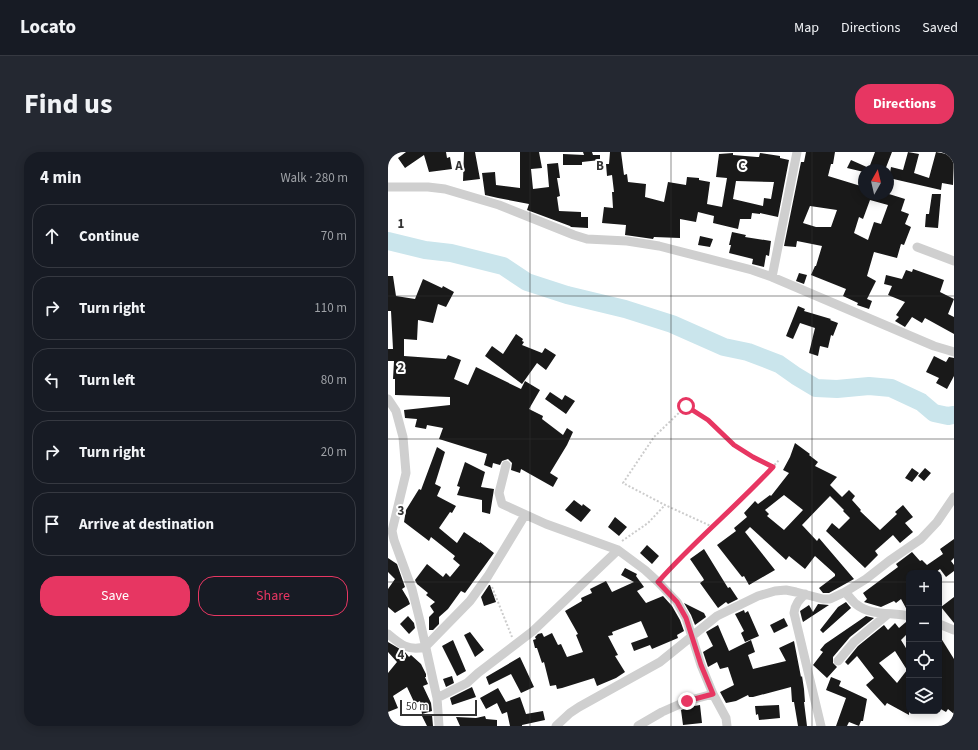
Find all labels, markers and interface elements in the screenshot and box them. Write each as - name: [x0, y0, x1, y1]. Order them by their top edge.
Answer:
- text: Locato: [20, 14, 76, 41]
- text: Map: [794, 18, 819, 38]
- text: Directions: [841, 18, 900, 38]
- text: Saved: [922, 18, 958, 38]
- text: Find us: [24, 84, 112, 124]
- button: Directions: [855, 84, 954, 124]
- text: A: [454, 157, 463, 175]
- text: B: [596, 157, 604, 175]
- text: C: [738, 157, 746, 175]
- north arrow: [858, 164, 894, 200]
- text: 4 min: [40, 166, 81, 190]
- text: Walk · 280 m: [280, 169, 348, 187]
- text: 1: [398, 215, 405, 233]
- icon: ahead: [41, 225, 63, 247]
- text: Continue: [79, 226, 139, 247]
- text: 70 m: [321, 227, 347, 245]
- icon: right: [41, 297, 63, 319]
- text: Turn right: [79, 298, 145, 319]
- text: 110 m: [314, 299, 347, 317]
- text: 2: [398, 359, 405, 377]
- icon: left: [41, 369, 63, 391]
- text: Turn left: [79, 370, 135, 391]
- text: 80 m: [321, 371, 347, 389]
- route start: [677, 397, 695, 415]
- icon: right: [41, 441, 63, 463]
- text: Turn right: [79, 442, 145, 463]
- text: 20 m: [321, 443, 347, 461]
- text: 3: [398, 502, 405, 520]
- icon: arrive: [41, 513, 63, 535]
- text: Arrive at destination: [79, 514, 214, 535]
- map controls: [906, 570, 942, 714]
- button: +: [906, 570, 942, 606]
- button: Save: [40, 576, 190, 616]
- button: Share: [198, 576, 348, 616]
- button: −: [906, 606, 942, 642]
- button: locate: [906, 642, 942, 678]
- text: 4: [398, 646, 405, 664]
- button: layers: [906, 678, 942, 714]
- route end: [678, 692, 696, 710]
- scale bar: [400, 698, 477, 717]
- text: 50 m: [406, 699, 428, 714]

